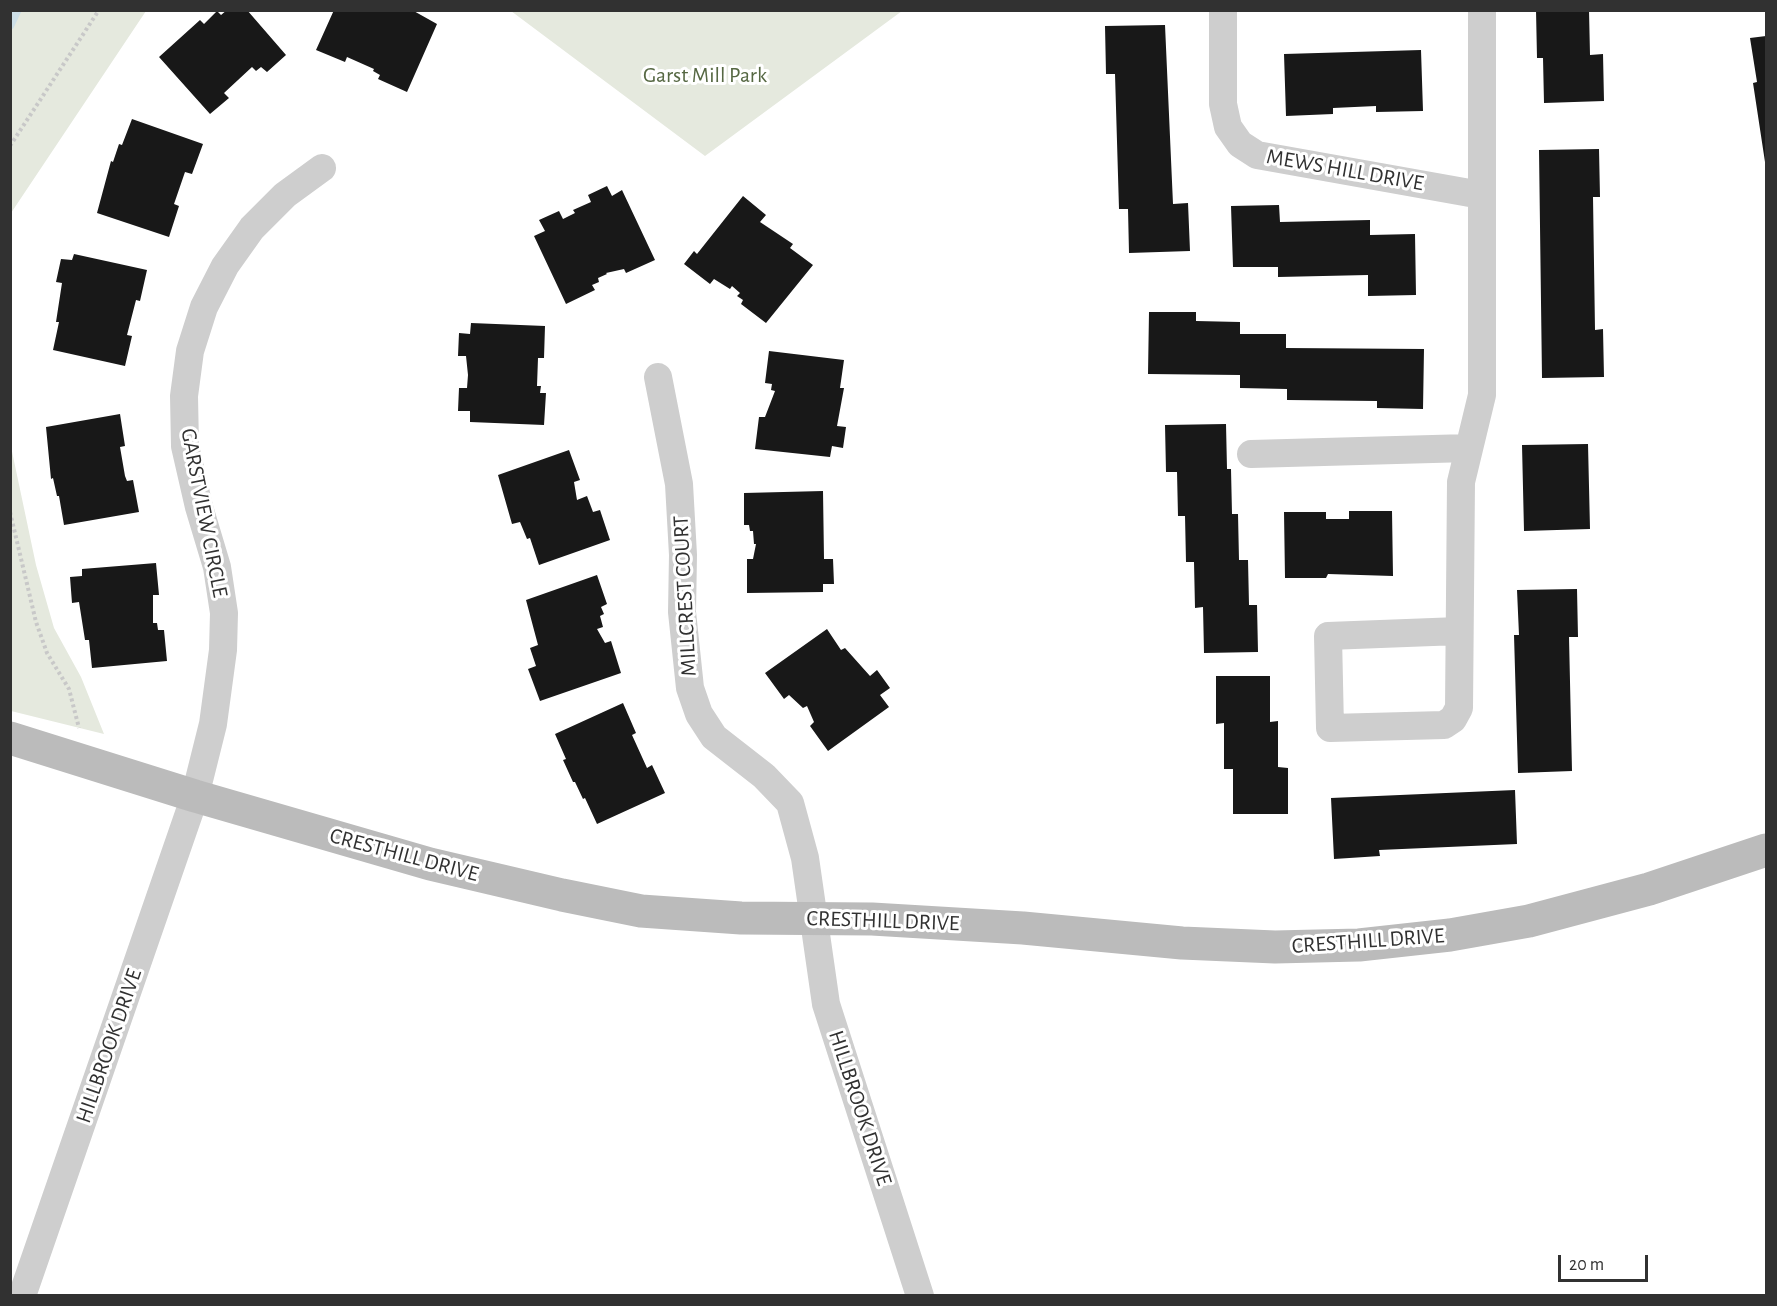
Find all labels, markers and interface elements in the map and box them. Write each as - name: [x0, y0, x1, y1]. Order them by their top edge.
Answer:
- park label: Garst Mill Park: [643, 62, 767, 88]
- street label: MEWS HILL DRIVE: [1264, 143, 1426, 197]
- street label: GARSTVIEW CIRCLE: [175, 426, 233, 600]
- street label: MILLCREST COURT: [668, 515, 702, 677]
- street label: CRESTHILL DRIVE: [327, 822, 481, 888]
- street label: CRESTHILL DRIVE: [806, 905, 960, 937]
- street label: CRESTHILL DRIVE: [1291, 922, 1445, 960]
- street label: HILLBROOK DRIVE: [70, 965, 148, 1127]
- street label: HILLBROOK DRIVE: [822, 1027, 898, 1189]
- scale bar: [1561, 1243, 1651, 1281]
- text: 20 m: [1569, 1256, 1604, 1274]

